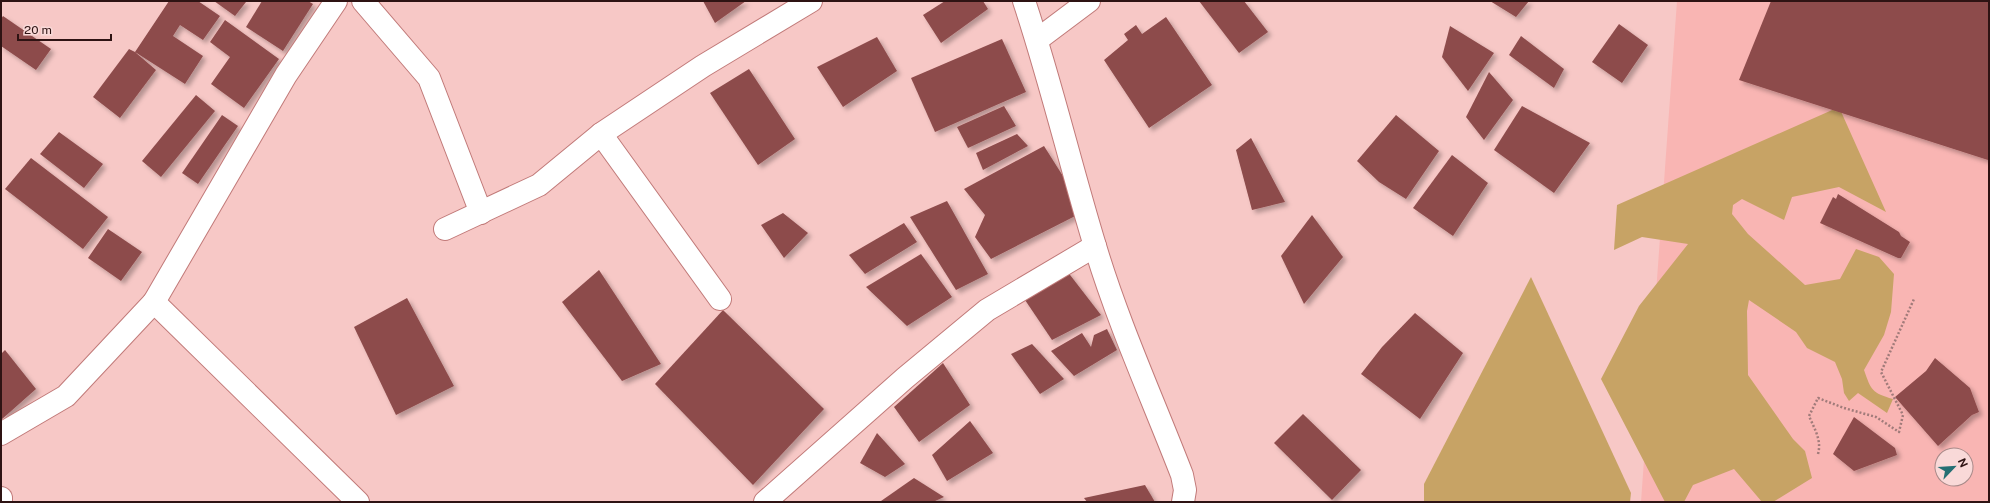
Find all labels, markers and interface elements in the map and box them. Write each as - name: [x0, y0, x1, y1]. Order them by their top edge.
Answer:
- scale bar: [18, 16, 111, 42]
- text: 20 m: [24, 23, 52, 37]
- north arrow: [1934, 447, 1974, 487]
- text: N: [1956, 456, 1970, 469]

